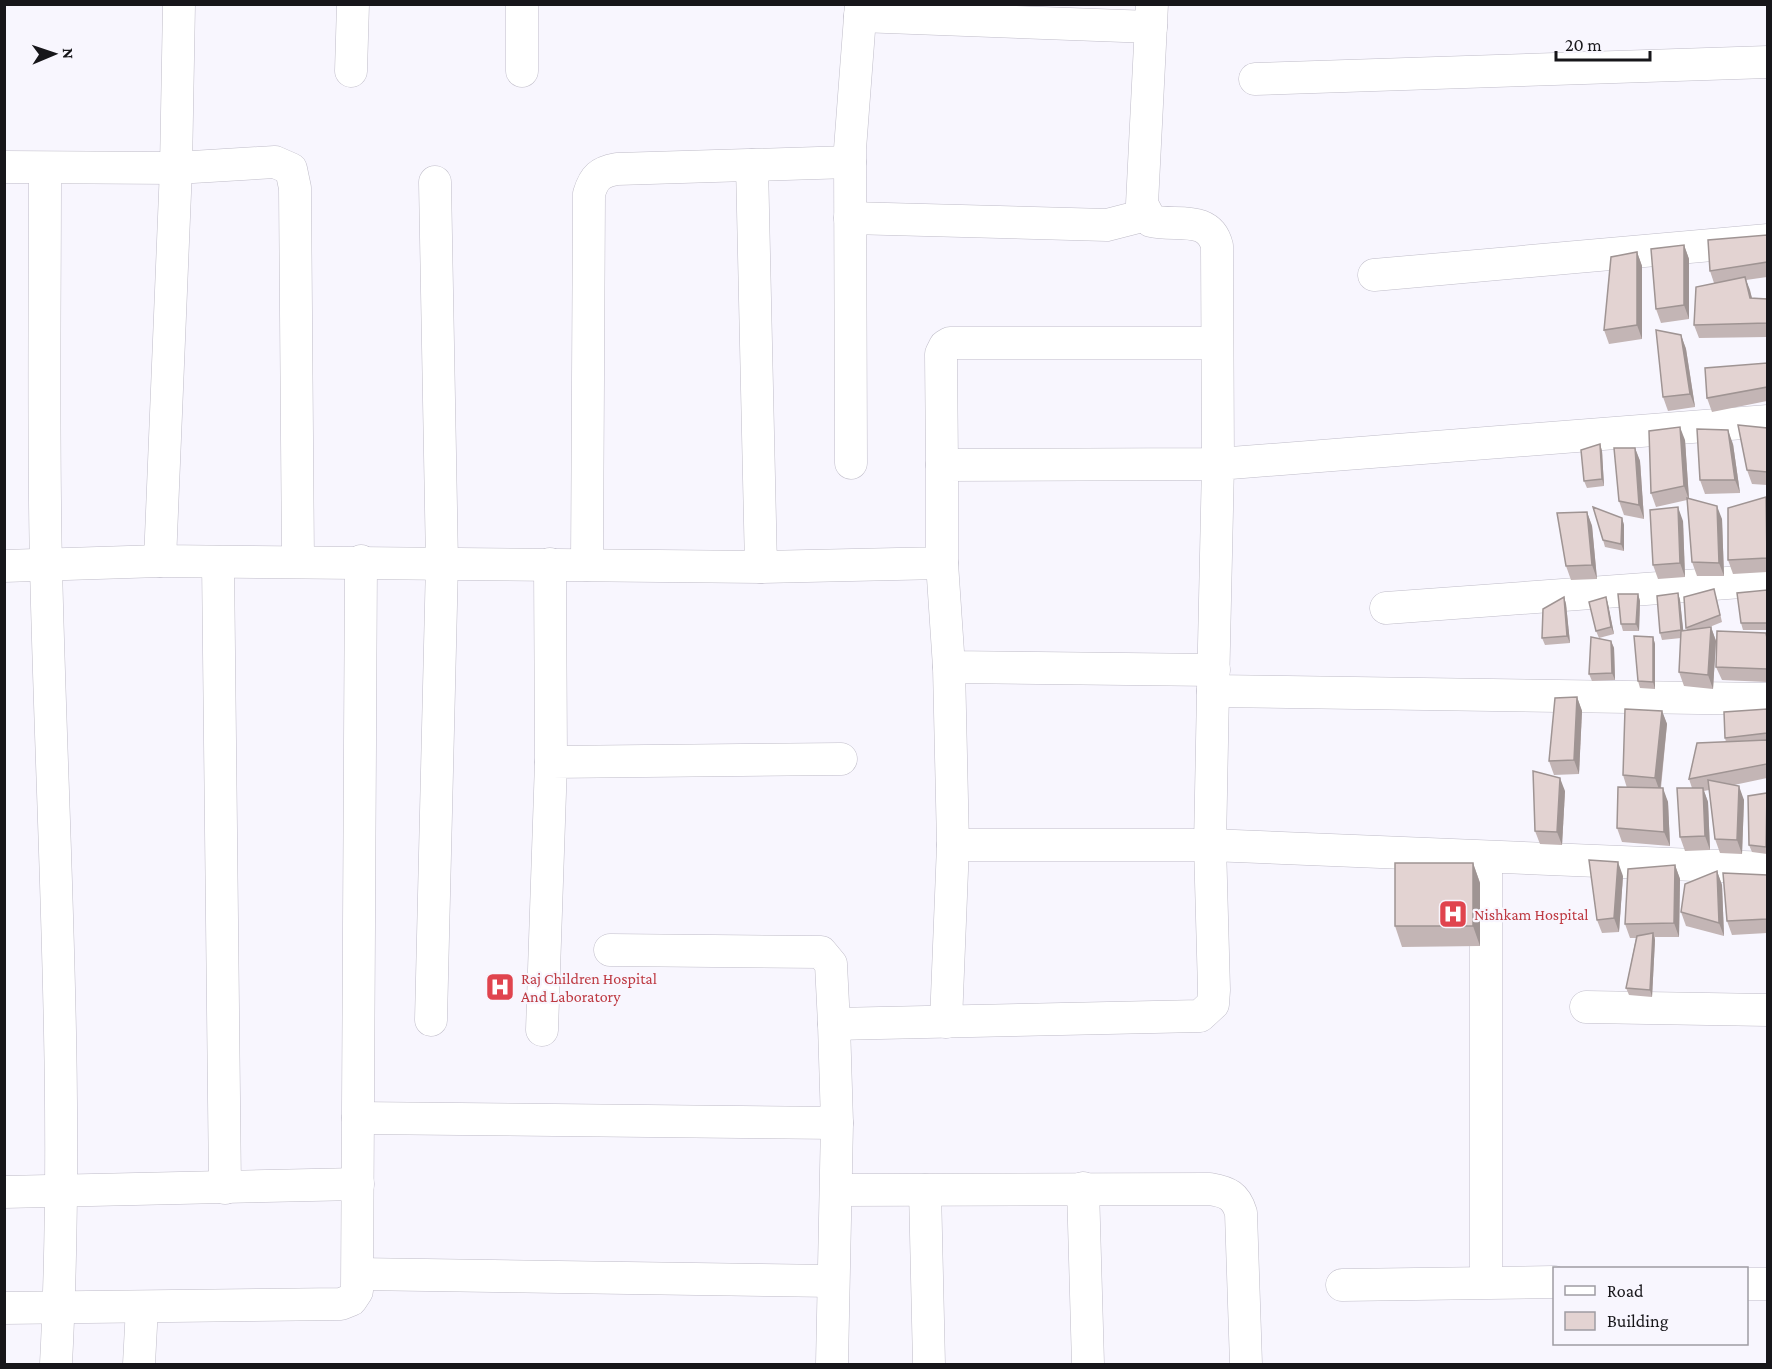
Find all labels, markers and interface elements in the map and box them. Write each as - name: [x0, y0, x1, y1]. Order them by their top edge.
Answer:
- north arrow: [24, 24, 84, 84]
- scale bar: [1556, 24, 1650, 62]
- text: 20 m: [1565, 35, 1602, 55]
- text: N: [60, 48, 77, 59]
- hospital icon: Nishkam Hospital: [1437, 898, 1469, 930]
- place label: Nishkam Hospital: [1474, 906, 1589, 924]
- place label: Raj Children Hospital And Laboratory: [521, 970, 657, 1006]
- hospital icon: Raj Children Hospital And Laboratory: [484, 971, 516, 1003]
- legend: [1553, 1267, 1748, 1345]
- text: Road: [1607, 1281, 1644, 1301]
- text: Building: [1607, 1311, 1669, 1331]

